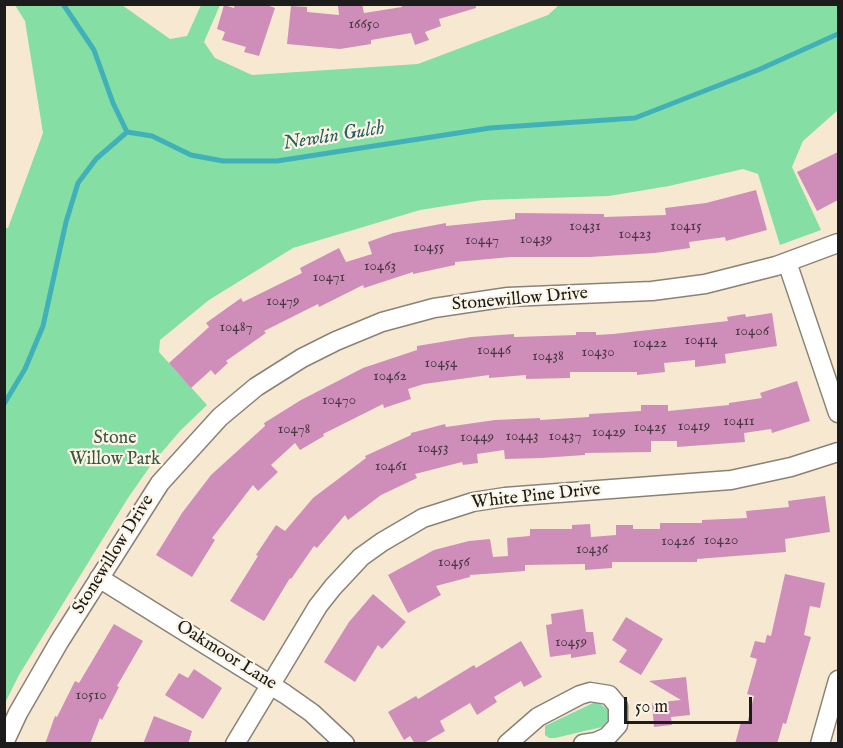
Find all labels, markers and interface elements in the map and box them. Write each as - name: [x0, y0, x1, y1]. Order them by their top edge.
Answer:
- house number: 16650: [349, 16, 379, 34]
- water label: Newlin Gulch: [282, 117, 386, 157]
- house number: 10431: [569, 218, 601, 236]
- house number: 10415: [670, 218, 702, 236]
- house number: 10423: [619, 226, 651, 244]
- house number: 10439: [520, 231, 552, 249]
- house number: 10447: [465, 232, 499, 250]
- house number: 10455: [413, 239, 445, 257]
- house number: 10463: [364, 258, 396, 276]
- house number: 10471: [313, 269, 345, 287]
- street label: Stonewillow Drive: [451, 283, 589, 317]
- house number: 10479: [266, 293, 300, 311]
- house number: 10487: [219, 319, 253, 337]
- house number: 10406: [735, 323, 769, 341]
- house number: 10414: [684, 332, 718, 350]
- house number: 10422: [633, 335, 667, 353]
- house number: 10446: [477, 342, 511, 360]
- house number: 10430: [581, 344, 615, 362]
- house number: 10438: [532, 348, 564, 366]
- house number: 10454: [425, 355, 457, 373]
- house number: 10462: [373, 368, 407, 386]
- house number: 10470: [322, 392, 356, 410]
- house number: 10411: [723, 413, 755, 431]
- house number: 10419: [678, 418, 710, 436]
- house number: 10425: [634, 419, 666, 437]
- house number: 10478: [278, 421, 310, 439]
- house number: 10429: [592, 424, 626, 442]
- park label: Stone Willow Park: [69, 428, 161, 470]
- house number: 10443: [505, 428, 539, 446]
- house number: 10437: [549, 428, 581, 446]
- house number: 10449: [460, 429, 494, 447]
- house number: 10453: [417, 440, 449, 458]
- house number: 10461: [375, 458, 407, 476]
- street label: White Pine Drive: [470, 479, 602, 515]
- street label: Stonewillow Drive: [69, 491, 159, 619]
- house number: 10420: [704, 532, 738, 550]
- house number: 10426: [661, 533, 695, 551]
- house number: 10436: [576, 541, 608, 559]
- house number: 10456: [438, 554, 470, 572]
- street label: Oakmoor Lane: [172, 617, 280, 695]
- house number: 10459: [555, 634, 587, 652]
- scale bar: [627, 685, 754, 723]
- house number: 10510: [75, 687, 107, 705]
- text: 50 m: [635, 696, 668, 719]

